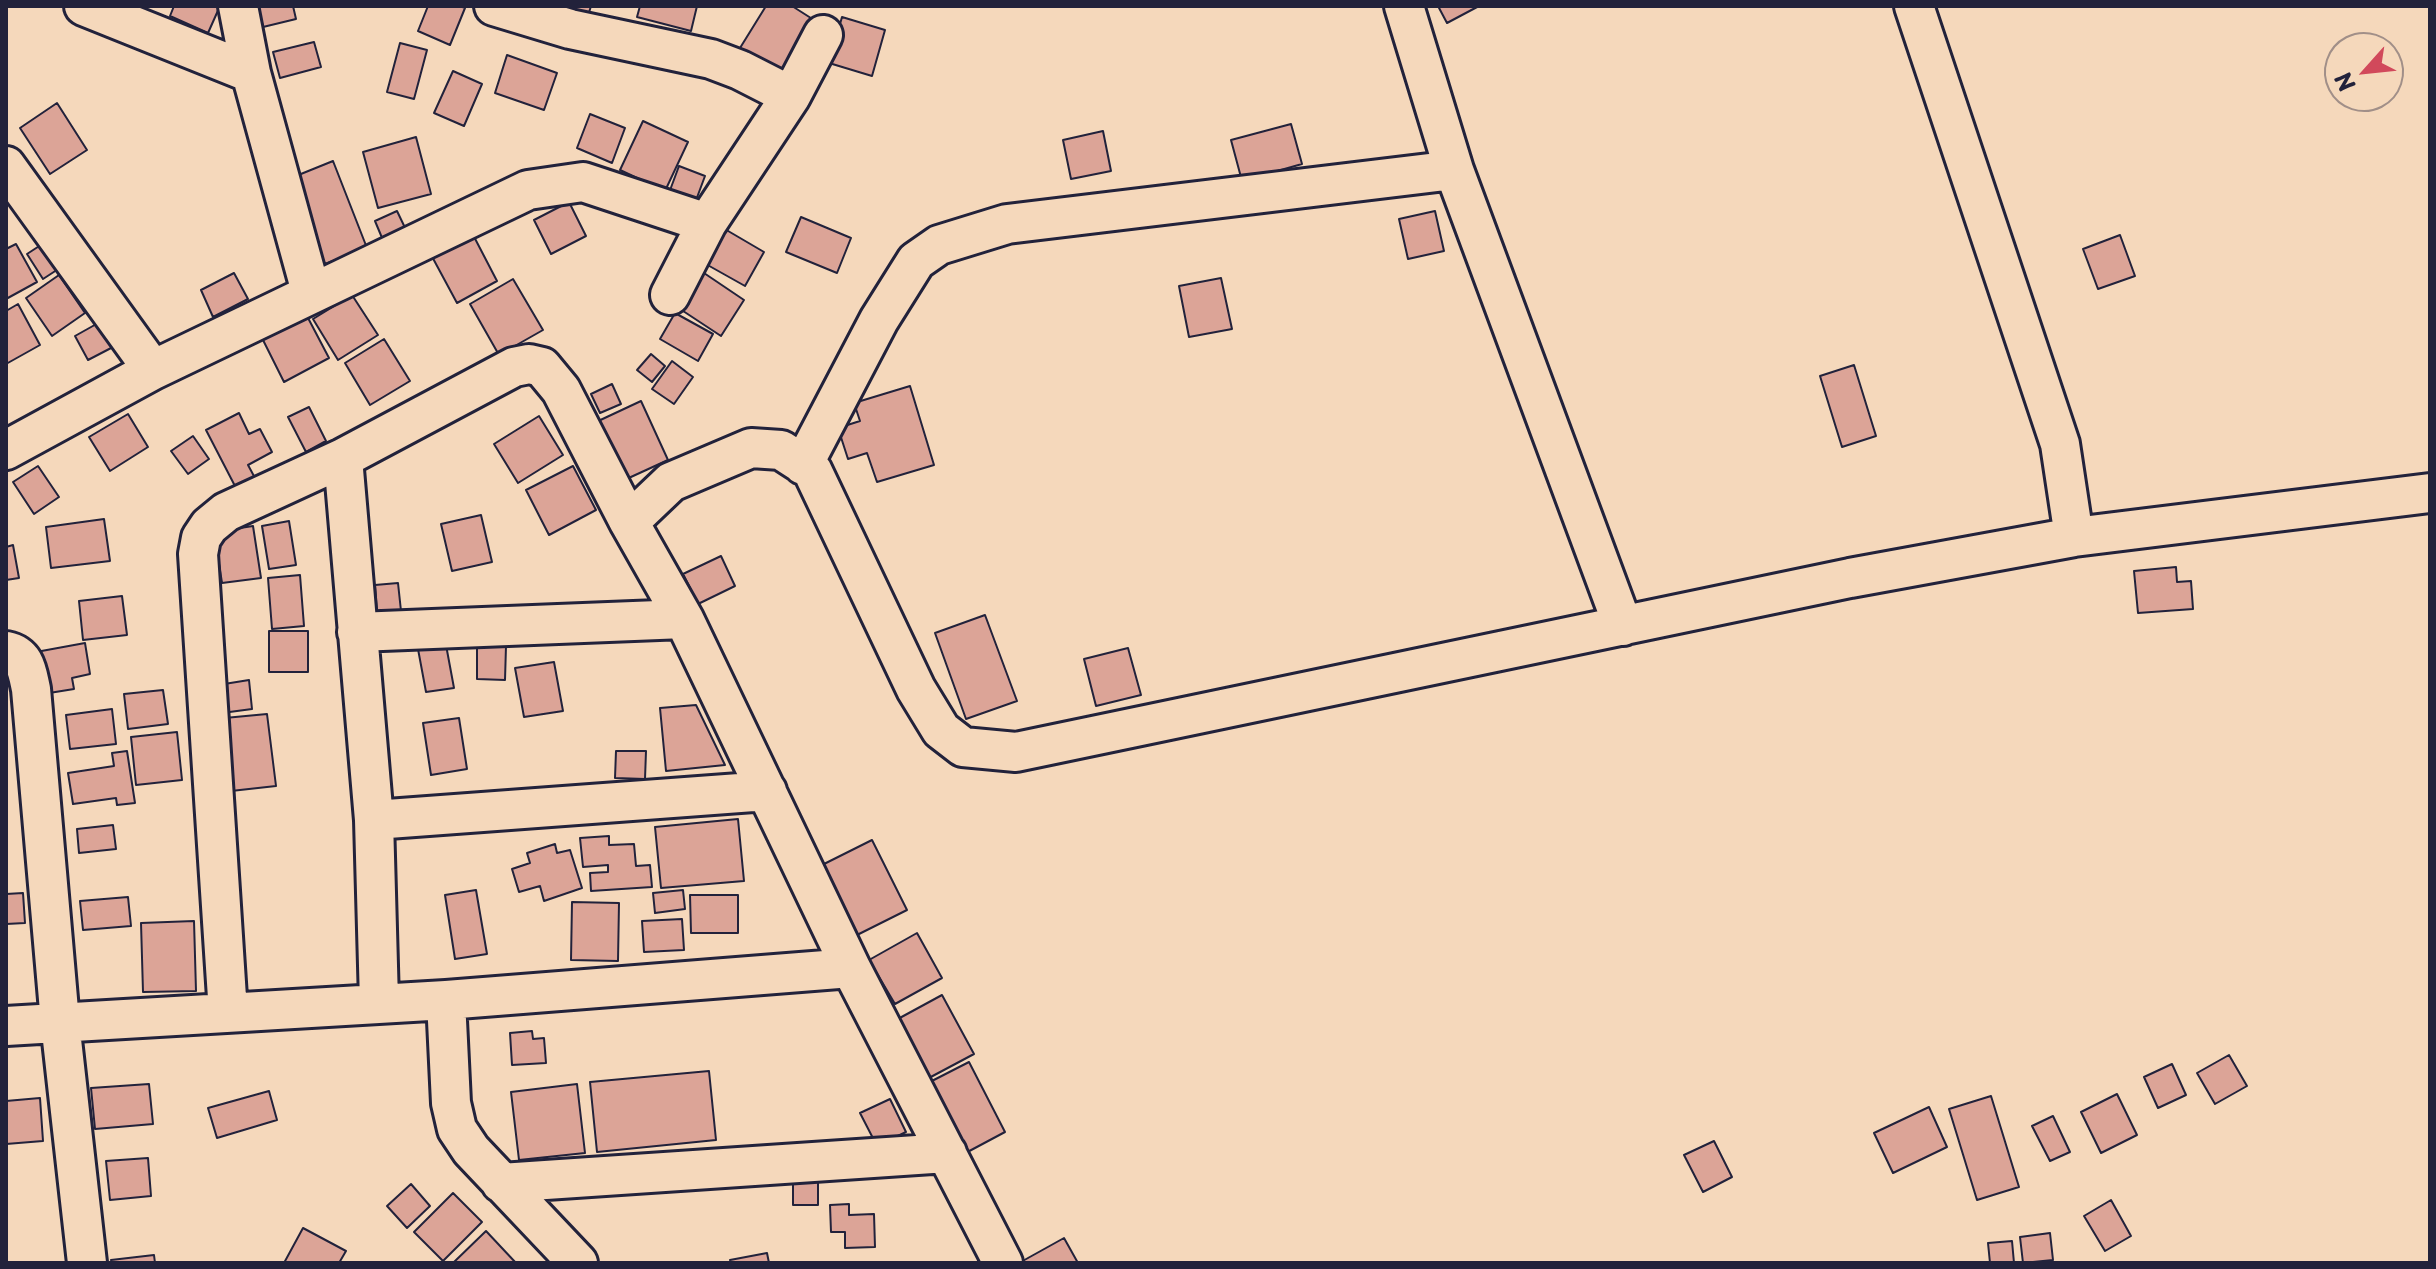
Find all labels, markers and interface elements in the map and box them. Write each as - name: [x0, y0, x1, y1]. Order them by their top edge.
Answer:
- north arrow: [2324, 32, 2404, 112]
- text: N: [2325, 67, 2363, 97]

